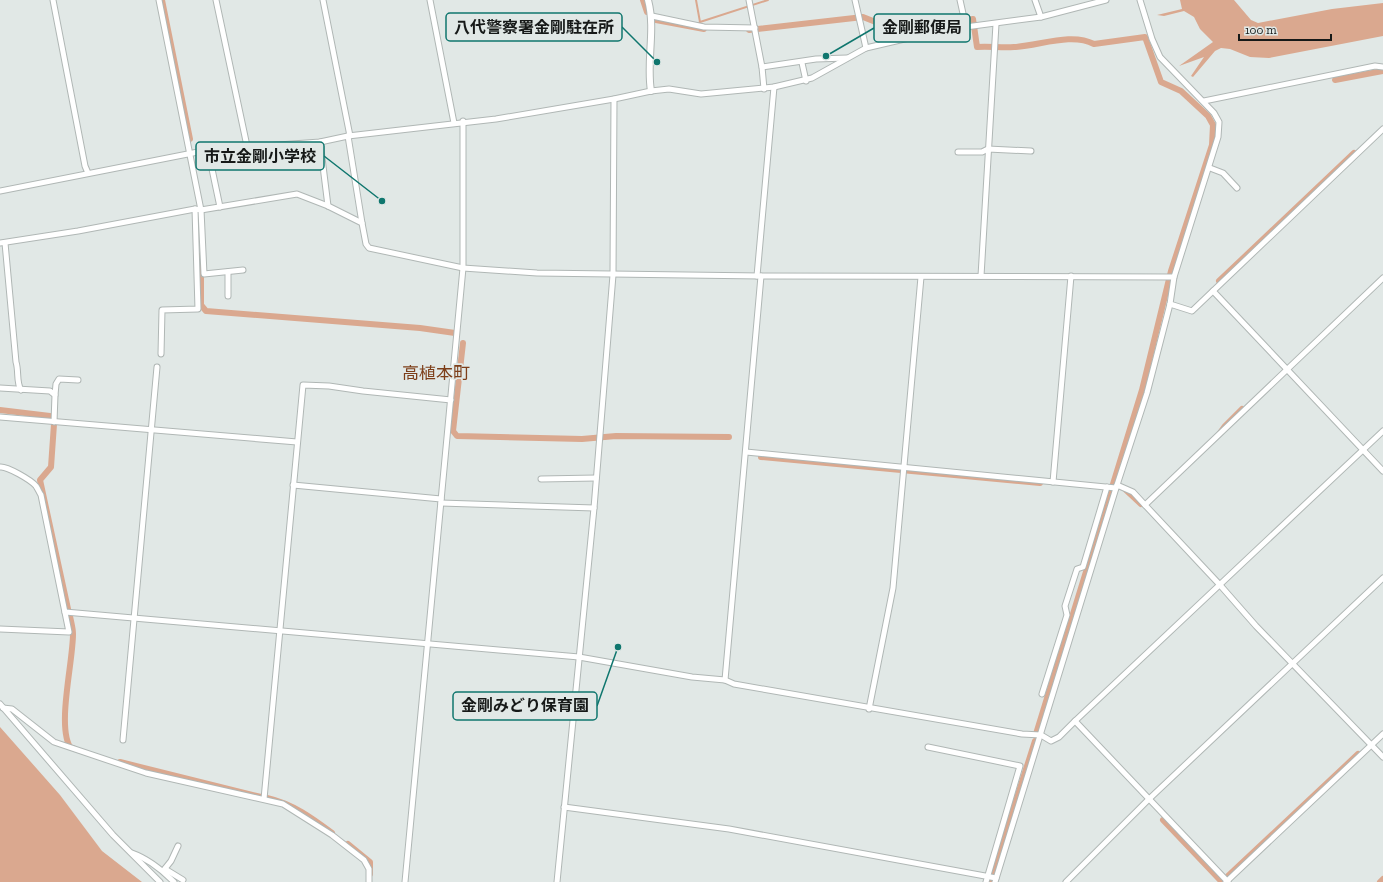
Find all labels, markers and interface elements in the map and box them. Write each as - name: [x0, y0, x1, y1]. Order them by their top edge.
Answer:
- callout: 八代警察署金剛駐在所: [446, 13, 622, 41]
- callout: 金剛郵便局: [874, 14, 970, 42]
- scale bar: [1239, 16, 1331, 42]
- text: 八代警察署金剛駐在所: [454, 18, 614, 37]
- text: 金剛郵便局: [882, 18, 962, 37]
- text: 100 m: [1245, 23, 1277, 37]
- callout: 市立金剛小学校: [196, 142, 324, 170]
- text: 市立金剛小学校: [204, 147, 316, 166]
- district label: 高植本町: [402, 363, 470, 383]
- callout: 金剛みどり保育園: [453, 692, 597, 720]
- text: 金剛みどり保育園: [461, 696, 589, 715]

